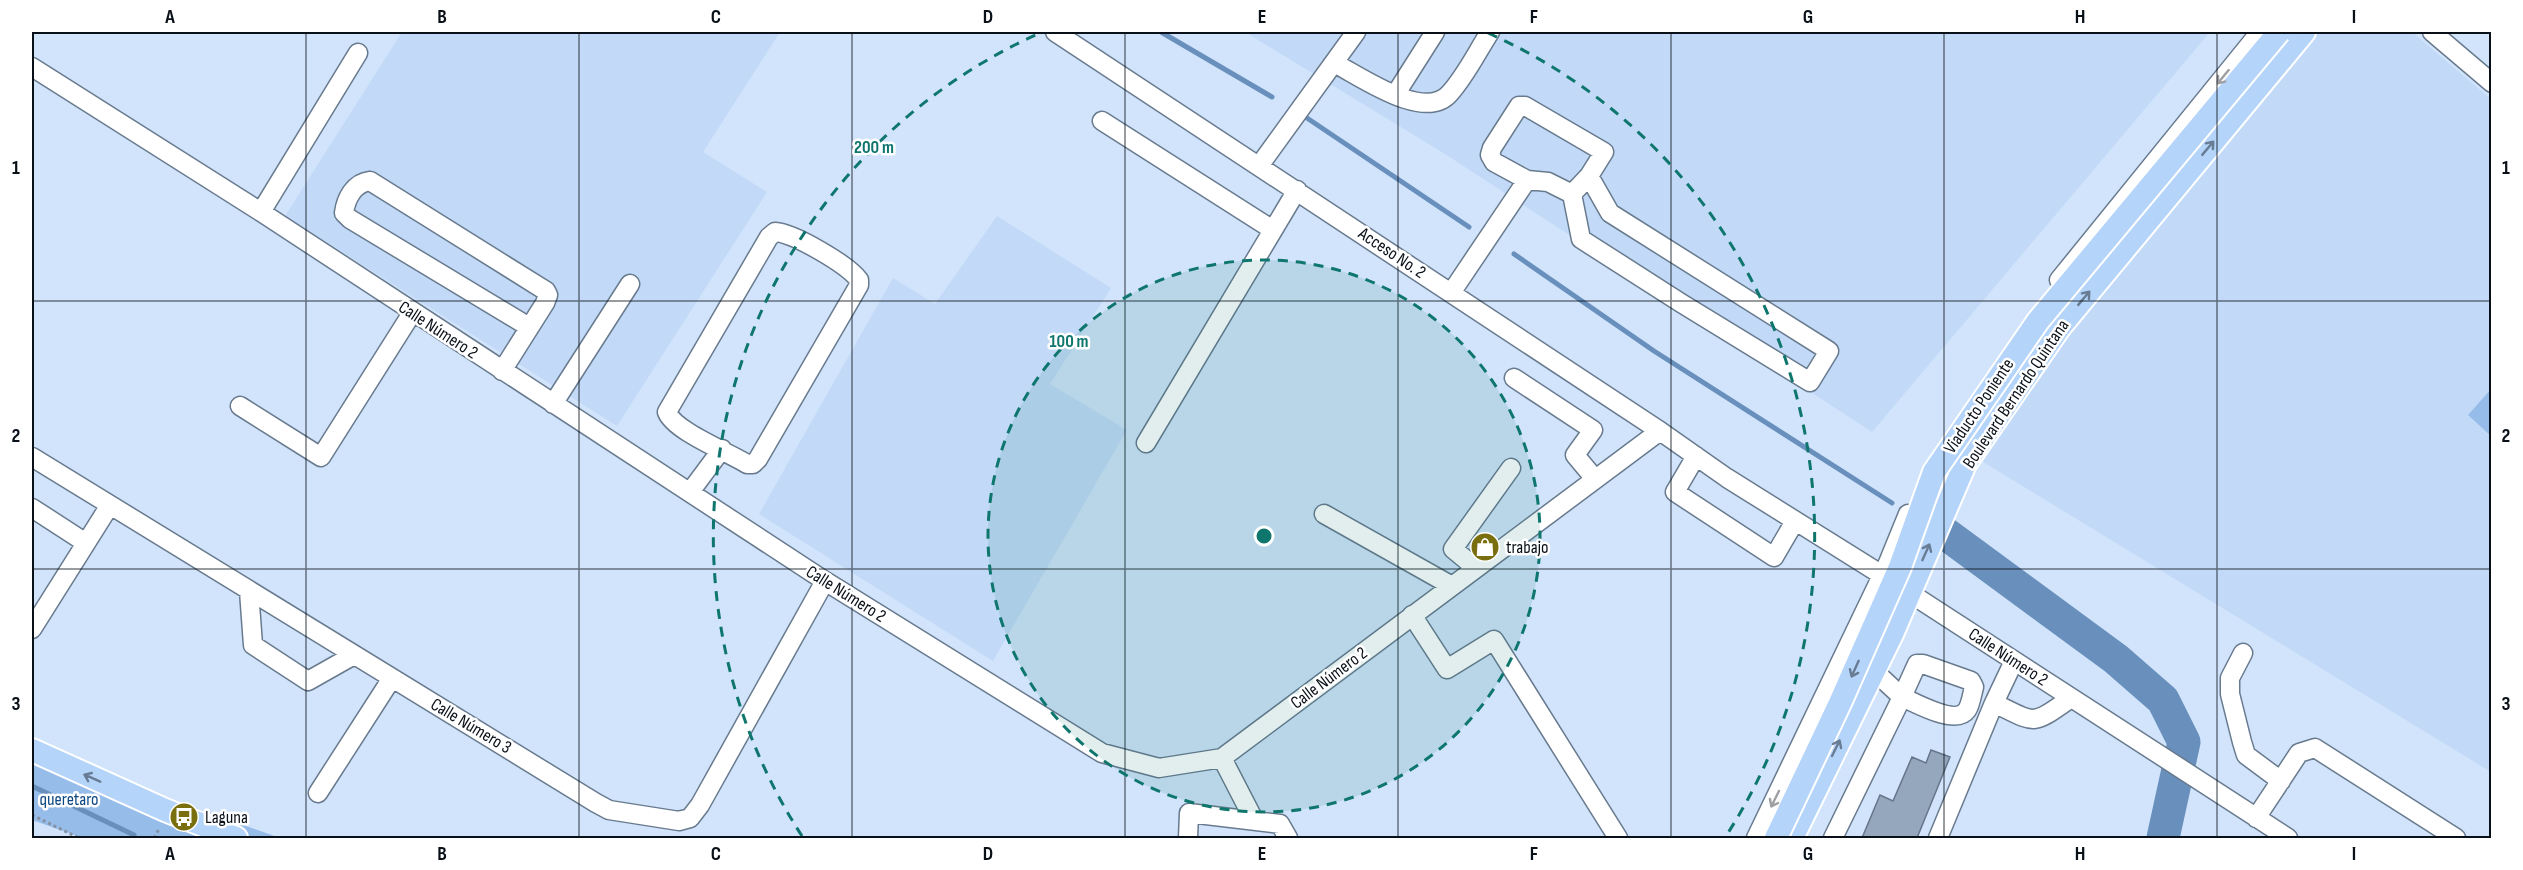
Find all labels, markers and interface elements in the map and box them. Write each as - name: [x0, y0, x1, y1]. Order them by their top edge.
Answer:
- text: A: [164, 5, 175, 29]
- text: B: [437, 5, 447, 29]
- text: C: [711, 5, 721, 29]
- text: D: [983, 5, 993, 29]
- text: E: [1258, 5, 1266, 29]
- text: F: [1530, 5, 1538, 29]
- text: G: [1803, 5, 1813, 29]
- text: H: [2075, 5, 2085, 29]
- text: I: [2352, 5, 2356, 29]
- one-way arrow: [2216, 69, 2229, 85]
- text: 200 m: [854, 137, 894, 158]
- one-way arrow: [2201, 141, 2215, 156]
- text: 1: [12, 156, 20, 180]
- text: 1: [2502, 156, 2510, 180]
- street label: Acceso No. 2: [1354, 222, 1430, 283]
- one-way arrow: [2077, 291, 2091, 306]
- street label: Calle Número 2: [394, 297, 482, 363]
- street label: Boulevard Bernardo Quintana: [1958, 316, 2074, 472]
- text: 100 m: [1050, 331, 1089, 352]
- street label: Viaducto Poniente: [1940, 355, 2018, 457]
- text: 2: [12, 424, 20, 448]
- text: 2: [2502, 424, 2510, 448]
- centre of rings: [1254, 526, 1274, 546]
- shop icon: trabajo: [1469, 531, 1501, 563]
- place label: trabajo: [1506, 537, 1548, 558]
- one-way arrow: [1921, 543, 1933, 561]
- street label: Calle Número 2: [802, 561, 890, 627]
- street label: Calle Número 2: [1964, 624, 2052, 690]
- street label: Calle Número 2: [1287, 642, 1371, 714]
- one-way arrow: [1849, 660, 1860, 678]
- text: 3: [12, 692, 21, 716]
- text: 3: [2502, 692, 2511, 716]
- street label: Calle Número 3: [427, 694, 515, 758]
- one-way arrow: [1831, 740, 1843, 758]
- one-way arrow: [84, 771, 102, 783]
- park label: queretaro: [40, 789, 99, 810]
- one-way arrow: [1769, 789, 1781, 807]
- bus stop icon: Laguna: [168, 801, 200, 833]
- place label: Laguna: [205, 807, 248, 828]
- text: A: [164, 842, 175, 866]
- text: B: [437, 842, 447, 866]
- text: C: [711, 842, 721, 866]
- text: D: [983, 842, 993, 866]
- text: E: [1258, 842, 1266, 866]
- text: F: [1530, 842, 1538, 866]
- text: G: [1803, 842, 1813, 866]
- text: H: [2075, 842, 2085, 866]
- text: I: [2352, 842, 2356, 866]

